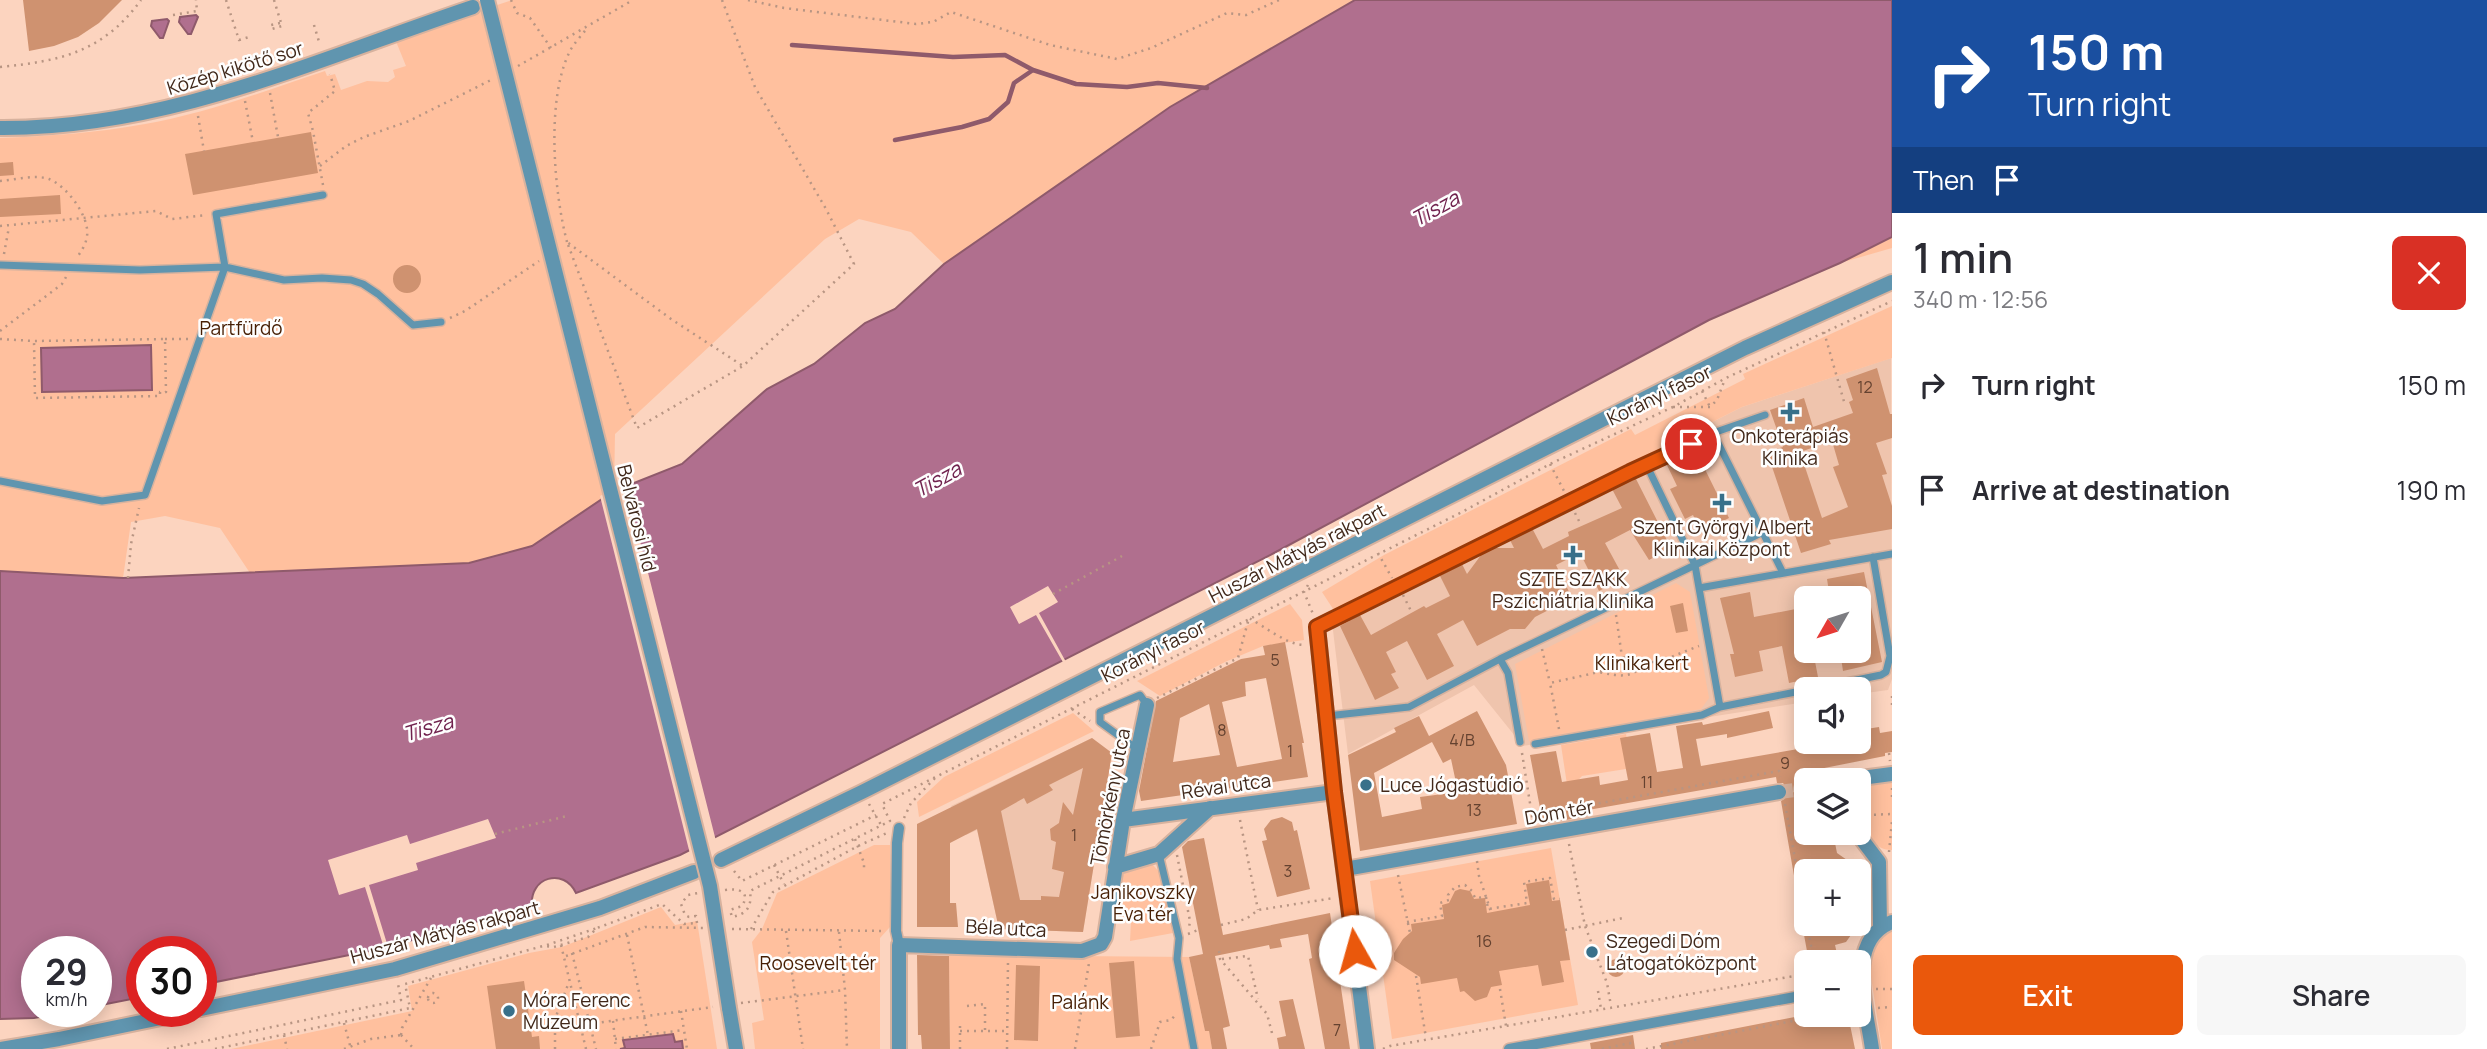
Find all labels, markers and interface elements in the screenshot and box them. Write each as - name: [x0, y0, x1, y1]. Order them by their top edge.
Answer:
- text: 150 m: [2028, 18, 2164, 85]
- icon: right: [1913, 28, 2004, 119]
- street label: Közép kikötő sor: [164, 35, 307, 101]
- text: Turn right: [2028, 82, 2171, 126]
- icon: arrive: [1988, 161, 2026, 199]
- text: Then: [1913, 162, 1974, 198]
- water label: Tisza: [1406, 183, 1465, 233]
- text: 1 min: [1913, 228, 2013, 286]
- button: close: [2392, 236, 2466, 310]
- text: 340 m · 12:56: [1913, 283, 2048, 315]
- park label: Partfürdő: [199, 315, 283, 341]
- street label: Korányi fasor: [1603, 358, 1716, 431]
- icon: right: [1913, 366, 1951, 404]
- text: Turn right: [1972, 367, 2096, 403]
- text: 150 m: [2398, 367, 2466, 403]
- house number: 12: [1857, 376, 1873, 398]
- marker: Onkoterápiás Klinika: [1780, 402, 1800, 422]
- pin: [1661, 414, 1721, 474]
- place label: Onkoterápiás Klinika: [1731, 423, 1849, 471]
- icon: arrive: [1672, 425, 1710, 463]
- water label: Tisza: [908, 454, 967, 504]
- street label: Belvárosi híd: [611, 462, 663, 574]
- icon: arrive: [1913, 471, 1951, 509]
- text: Arrive at destination: [1972, 472, 2230, 508]
- text: 190 m: [2397, 472, 2466, 508]
- marker: Szent Györgyi Albert Klinikai Központ: [1712, 493, 1732, 513]
- street label: Huszár Mátyás rakpart: [1204, 497, 1390, 609]
- place label: Szent Györgyi Albert Klinikai Központ: [1633, 514, 1811, 562]
- marker: SZTE SZAKK Pszichiátria Klinika: [1563, 545, 1583, 565]
- place label: SZTE SZAKK Pszichiátria Klinika: [1492, 566, 1654, 614]
- north arrow: [1794, 586, 1871, 663]
- map controls: [1794, 586, 1871, 1027]
- street label: Korányi fasor: [1097, 614, 1209, 688]
- house number: 5: [1270, 649, 1280, 671]
- park label: Klinika kert: [1595, 650, 1689, 676]
- button: sound: [1794, 677, 1871, 754]
- water label: Tisza: [400, 706, 457, 747]
- house number: 8: [1217, 719, 1227, 741]
- street label: Tömörkény utca: [1084, 726, 1136, 868]
- house number: 4/B: [1449, 729, 1475, 751]
- house number: 1: [1287, 740, 1293, 762]
- house number: 9: [1780, 752, 1790, 774]
- street label: Révai utca: [1180, 767, 1272, 805]
- button: layers: [1794, 768, 1871, 845]
- house number: 11: [1641, 771, 1653, 793]
- place label: Luce Jógastúdió: [1380, 772, 1524, 798]
- marker: Luce Jógastúdió: [1358, 777, 1374, 793]
- street label: Dóm tér: [1523, 793, 1596, 831]
- house number: 13: [1466, 799, 1482, 821]
- house number: 1: [1071, 824, 1077, 846]
- button: +: [1794, 859, 1871, 936]
- house number: 3: [1284, 860, 1292, 882]
- park label: Janikovszky Éva tér: [1091, 879, 1195, 927]
- street label: Huszár Mátyás rakpart: [347, 894, 543, 970]
- street label: Béla utca: [965, 913, 1047, 943]
- position arrow: [1318, 914, 1392, 988]
- place label: Szegedi Dóm Látogatóközpont: [1606, 928, 1757, 976]
- house number: 16: [1476, 930, 1492, 952]
- speed limit sign: 30: [126, 936, 217, 1027]
- marker: Szegedi Dóm Látogatóközpont: [1584, 944, 1600, 960]
- text: 29: [45, 948, 88, 996]
- park label: Roosevelt tér: [760, 950, 877, 976]
- button: −: [1794, 950, 1871, 1027]
- button: Exit: [1913, 955, 2183, 1035]
- button: Share: [2197, 955, 2466, 1035]
- text: km/h: [46, 987, 87, 1011]
- place label: Móra Ferenc Múzeum: [523, 987, 631, 1035]
- park label: Palánk: [1051, 989, 1109, 1015]
- marker: Móra Ferenc Múzeum: [501, 1003, 517, 1019]
- house number: 7: [1333, 1019, 1341, 1041]

